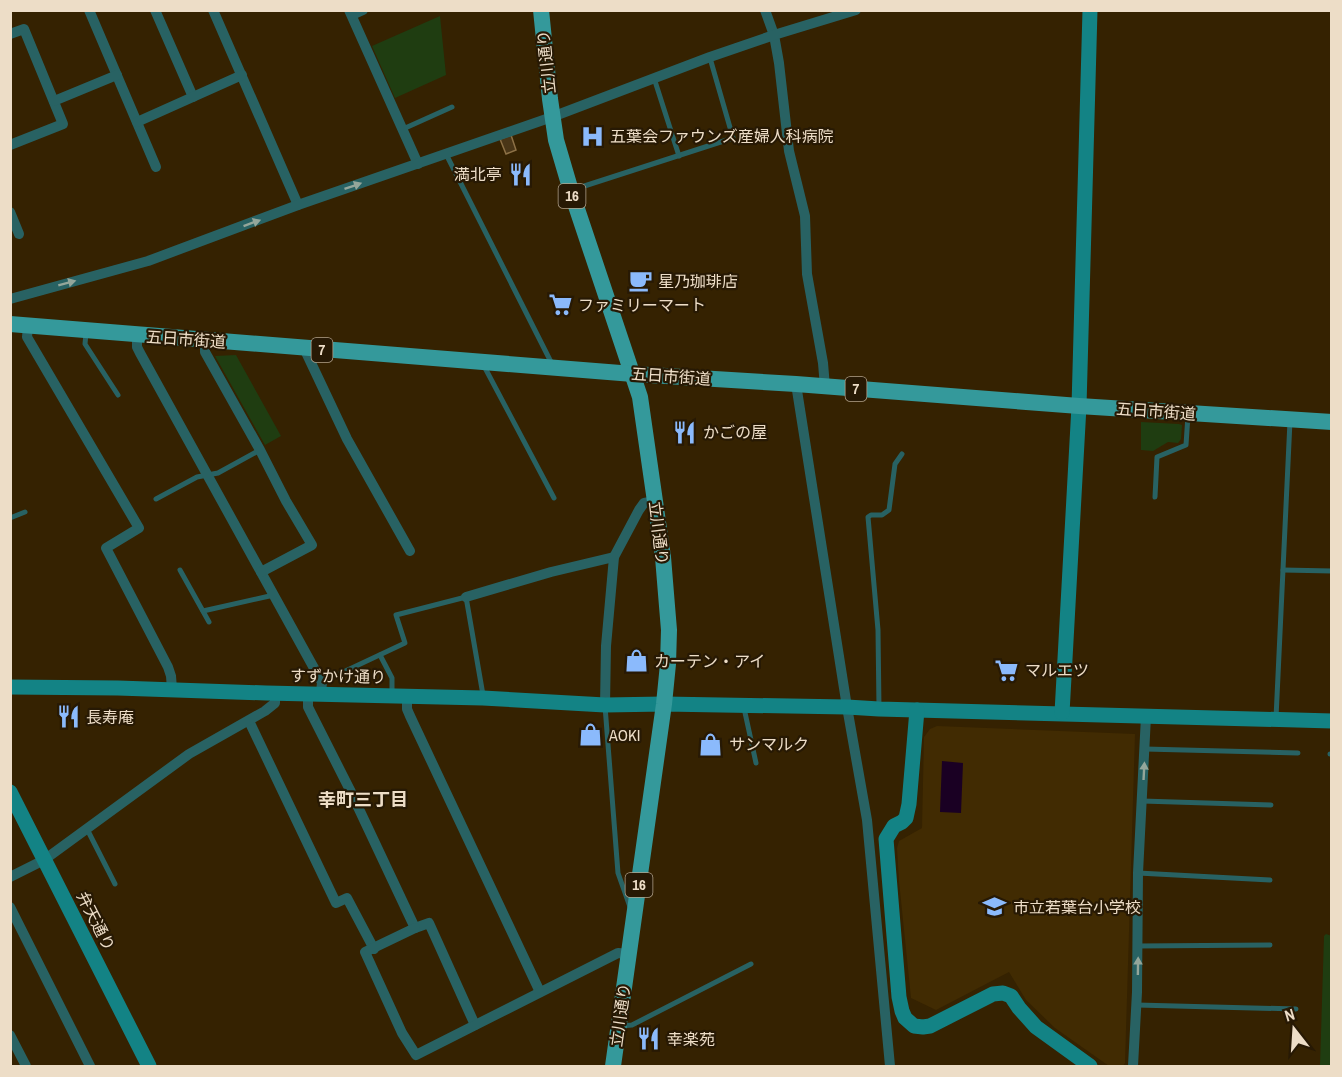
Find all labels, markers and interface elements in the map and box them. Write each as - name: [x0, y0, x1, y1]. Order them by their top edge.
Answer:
- street label: 立川通り: [532, 29, 560, 95]
- hospital icon: 五葉会ファウンズ産婦人科病院: [579, 123, 605, 149]
- place label: 五葉会ファウンズ産婦人科病院: [610, 125, 834, 147]
- restaurant icon: 満北亭: [507, 161, 533, 187]
- place label: 満北亭: [454, 163, 502, 185]
- one-way arrow: [344, 181, 362, 191]
- road number: 16: [558, 184, 586, 208]
- one-way arrow: [243, 217, 261, 227]
- cafe icon: 星乃珈琲店: [627, 268, 653, 294]
- place label: 星乃珈琲店: [658, 270, 738, 292]
- one-way arrow: [58, 278, 76, 287]
- supermarket icon: ファミリーマート: [547, 292, 573, 318]
- place label: ファミリーマート: [578, 294, 706, 316]
- street label: 五日市街道: [145, 325, 227, 353]
- road number: 7: [312, 338, 332, 362]
- street label: 五日市街道: [630, 362, 712, 390]
- road number: 7: [846, 377, 866, 401]
- street label: 五日市街道: [1115, 397, 1197, 425]
- restaurant icon: かごの屋: [672, 419, 698, 445]
- place label: かごの屋: [703, 421, 767, 443]
- street label: 立川通り: [644, 500, 674, 566]
- shop icon: カーテン・アイ: [623, 648, 649, 674]
- place label: カーテン・アイ: [654, 650, 765, 672]
- supermarket icon: マルエツ: [994, 657, 1020, 683]
- place label: マルエツ: [1025, 659, 1089, 681]
- street label: すずかけ通り: [290, 664, 386, 688]
- restaurant icon: 長寿庵: [55, 704, 81, 730]
- place label: 長寿庵: [86, 706, 134, 728]
- shop icon: AOKI: [578, 722, 604, 748]
- place label: AOKI: [608, 724, 640, 746]
- shop icon: サンマルク: [698, 731, 724, 757]
- place label: サンマルク: [729, 733, 809, 755]
- one-way arrow: [1139, 762, 1148, 781]
- district label: 幸町三丁目: [318, 787, 408, 812]
- road number: 16: [626, 873, 652, 897]
- street label: 弁天通り: [72, 887, 120, 955]
- school or university icon: 市立若葉台小学校: [982, 894, 1008, 920]
- place label: 市立若葉台小学校: [1013, 896, 1141, 918]
- one-way arrow: [1133, 957, 1143, 976]
- street label: 立川通り: [605, 982, 635, 1048]
- north arrow: [1264, 999, 1324, 1059]
- text: N: [1282, 1003, 1297, 1027]
- restaurant icon: 幸楽苑: [636, 1026, 662, 1052]
- place label: 幸楽苑: [667, 1028, 715, 1050]

